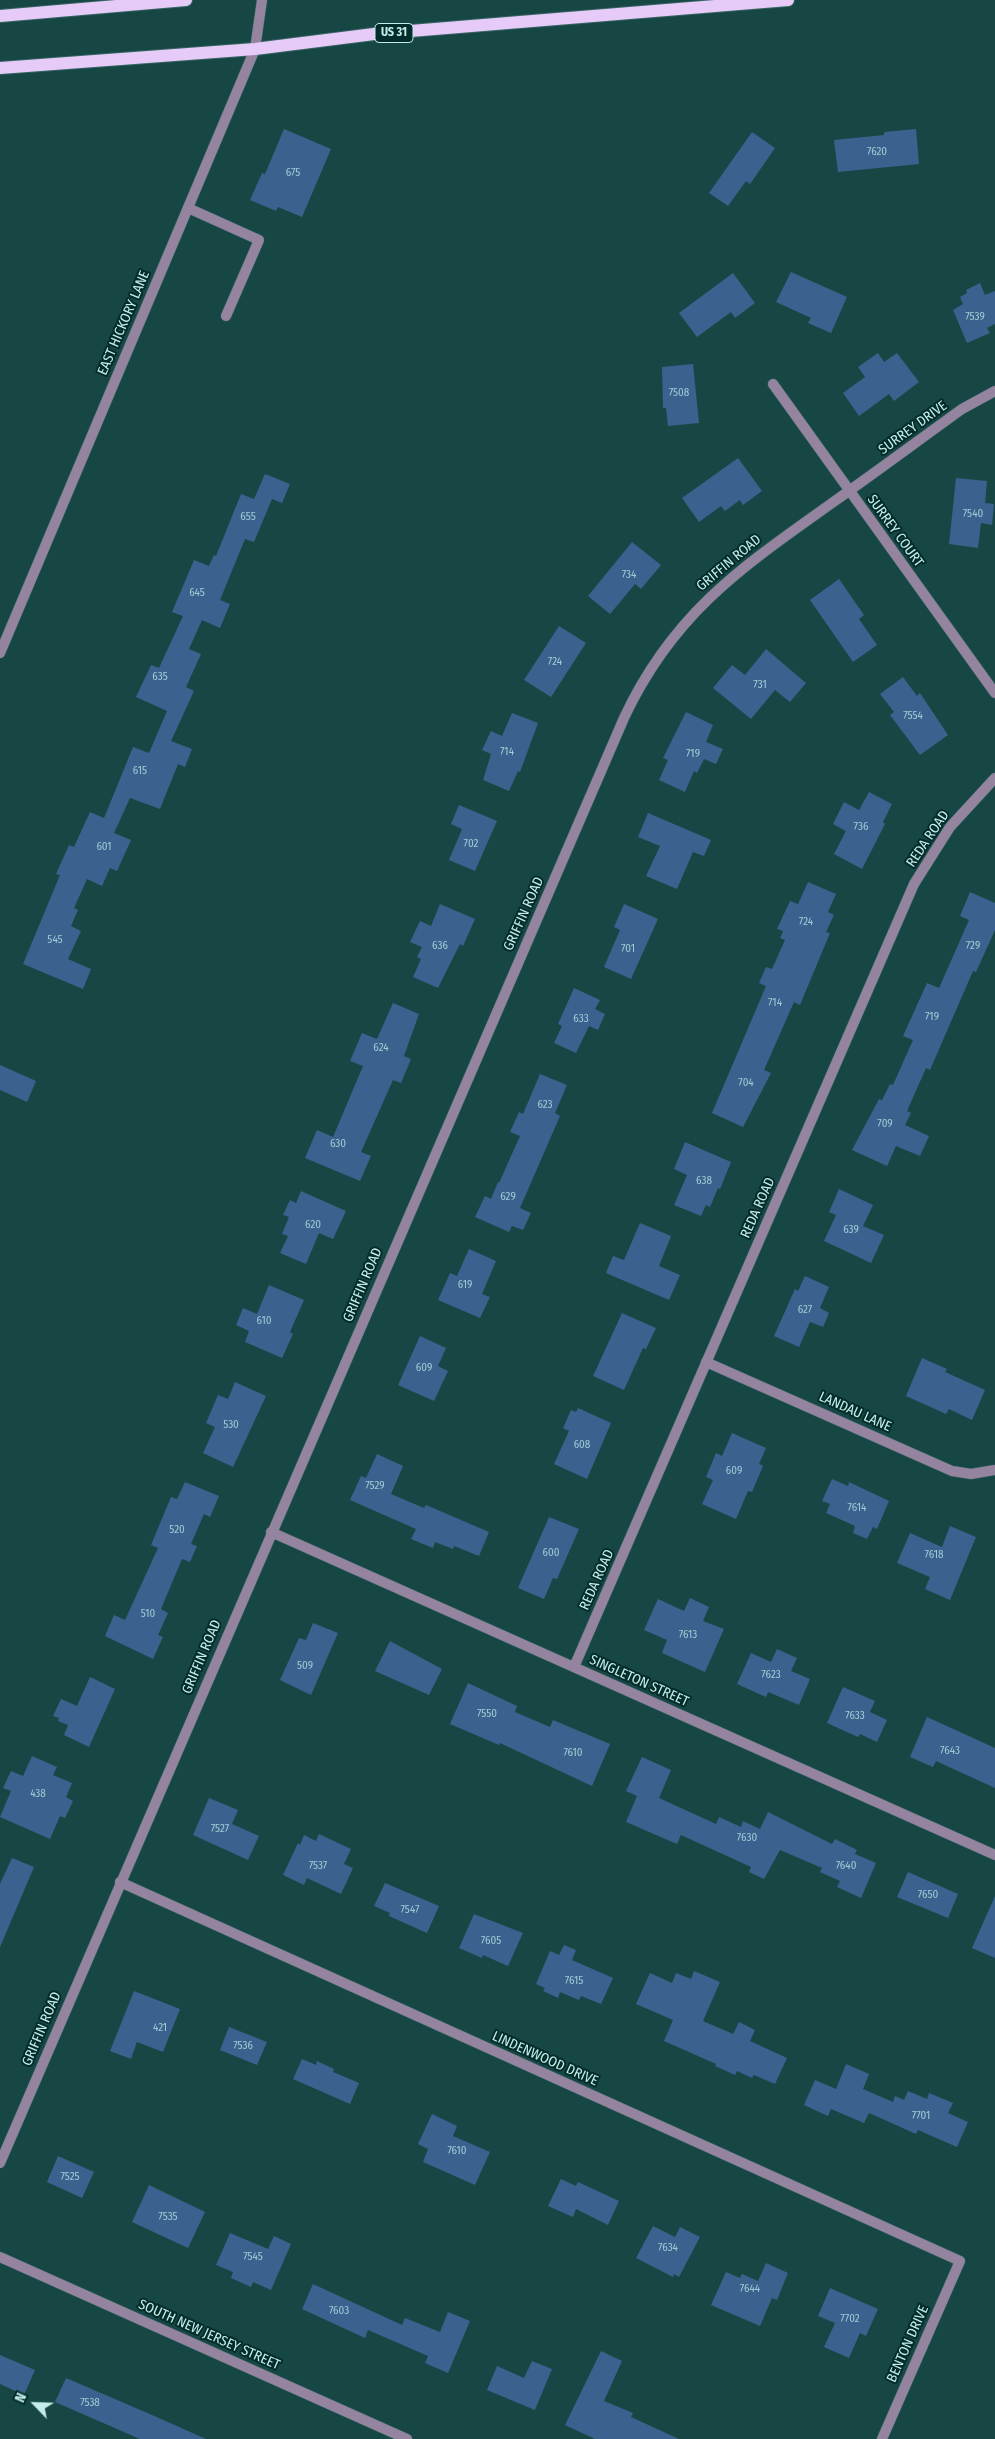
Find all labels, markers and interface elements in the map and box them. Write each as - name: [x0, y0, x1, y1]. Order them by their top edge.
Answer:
- road number: US 31: [375, 23, 413, 42]
- house number: 7620: [867, 145, 887, 159]
- house number: 675: [286, 166, 300, 180]
- street label: EAST HICKORY LANE: [94, 268, 154, 378]
- house number: 7539: [965, 310, 985, 324]
- house number: 7508: [669, 386, 689, 400]
- street label: SURREY DRIVE: [876, 398, 950, 458]
- street label: SURREY COURT: [863, 492, 927, 570]
- house number: 7540: [963, 507, 983, 521]
- house number: 655: [240, 510, 256, 524]
- street label: GRIFFIN ROAD: [693, 531, 765, 595]
- house number: 734: [622, 568, 636, 582]
- house number: 645: [189, 586, 205, 600]
- house number: 724: [548, 655, 562, 669]
- house number: 635: [152, 670, 168, 684]
- house number: 731: [753, 678, 767, 692]
- house number: 7554: [903, 709, 923, 723]
- house number: 714: [500, 745, 514, 759]
- house number: 719: [686, 747, 700, 761]
- house number: 615: [133, 764, 147, 778]
- street label: REDA ROAD: [903, 808, 953, 870]
- house number: 736: [854, 820, 868, 834]
- house number: 702: [464, 837, 478, 851]
- house number: 601: [96, 840, 112, 854]
- street label: GRIFFIN ROAD: [500, 875, 548, 953]
- house number: 724: [799, 915, 813, 929]
- house number: 545: [47, 933, 63, 947]
- house number: 636: [432, 939, 448, 953]
- house number: 729: [966, 939, 980, 953]
- house number: 701: [621, 942, 635, 956]
- house number: 714: [768, 996, 782, 1010]
- house number: 719: [925, 1010, 939, 1024]
- house number: 633: [573, 1012, 589, 1026]
- house number: 624: [373, 1041, 389, 1055]
- house number: 704: [738, 1076, 754, 1090]
- house number: 623: [537, 1098, 553, 1112]
- house number: 709: [877, 1117, 893, 1131]
- house number: 630: [330, 1137, 346, 1151]
- house number: 638: [696, 1174, 712, 1188]
- street label: REDA ROAD: [737, 1175, 779, 1241]
- house number: 629: [500, 1190, 516, 1204]
- house number: 620: [305, 1218, 321, 1232]
- house number: 639: [843, 1223, 859, 1237]
- street label: GRIFFIN ROAD: [340, 1245, 386, 1325]
- house number: 619: [458, 1278, 472, 1292]
- house number: 627: [798, 1303, 812, 1317]
- house number: 610: [257, 1314, 271, 1328]
- house number: 609: [416, 1361, 432, 1375]
- street label: LANDAU LANE: [816, 1389, 894, 1435]
- house number: 530: [223, 1418, 239, 1432]
- house number: 608: [574, 1438, 590, 1452]
- house number: 609: [726, 1464, 742, 1478]
- house number: 7529: [365, 1479, 385, 1493]
- house number: 7614: [848, 1501, 866, 1515]
- house number: 520: [169, 1523, 185, 1537]
- house number: 600: [543, 1546, 559, 1560]
- street label: REDA ROAD: [576, 1547, 618, 1613]
- house number: 7618: [925, 1548, 943, 1562]
- house number: 510: [141, 1607, 155, 1621]
- street label: GRIFFIN ROAD: [179, 1617, 225, 1697]
- house number: 7613: [679, 1628, 697, 1642]
- street label: SINGLETON STREET: [587, 1652, 691, 1710]
- house number: 509: [297, 1659, 313, 1673]
- house number: 7623: [761, 1668, 781, 1682]
- house number: 7550: [477, 1707, 497, 1721]
- house number: 7633: [845, 1709, 865, 1723]
- house number: 7643: [940, 1744, 960, 1758]
- house number: 7610: [563, 1746, 583, 1760]
- house number: 438: [30, 1787, 46, 1801]
- house number: 7527: [211, 1822, 229, 1836]
- house number: 7630: [737, 1831, 757, 1845]
- house number: 7537: [309, 1859, 327, 1873]
- house number: 7640: [836, 1859, 856, 1873]
- house number: 7650: [918, 1888, 938, 1902]
- house number: 7547: [401, 1903, 419, 1917]
- house number: 7605: [481, 1934, 501, 1948]
- house number: 7615: [565, 1974, 583, 1988]
- street label: GRIFFIN ROAD: [19, 1989, 65, 2069]
- house number: 421: [153, 2021, 167, 2035]
- street label: LINDENWOOD DRIVE: [489, 2028, 601, 2090]
- house number: 7536: [233, 2039, 253, 2053]
- house number: 7701: [912, 2109, 930, 2123]
- house number: 7610: [447, 2144, 467, 2158]
- house number: 7525: [60, 2170, 80, 2184]
- house number: 7535: [158, 2210, 178, 2224]
- house number: 7634: [658, 2241, 678, 2255]
- house number: 7545: [243, 2250, 263, 2264]
- house number: 7644: [740, 2282, 760, 2296]
- street label: SOUTH NEW JERSEY STREET: [136, 2296, 282, 2374]
- street label: BENTON DRIVE: [884, 2303, 932, 2385]
- house number: 7603: [329, 2304, 349, 2318]
- house number: 7702: [840, 2312, 860, 2326]
- north arrow: [10, 2379, 60, 2429]
- text: N: [11, 2390, 30, 2405]
- house number: 7538: [80, 2396, 100, 2410]

